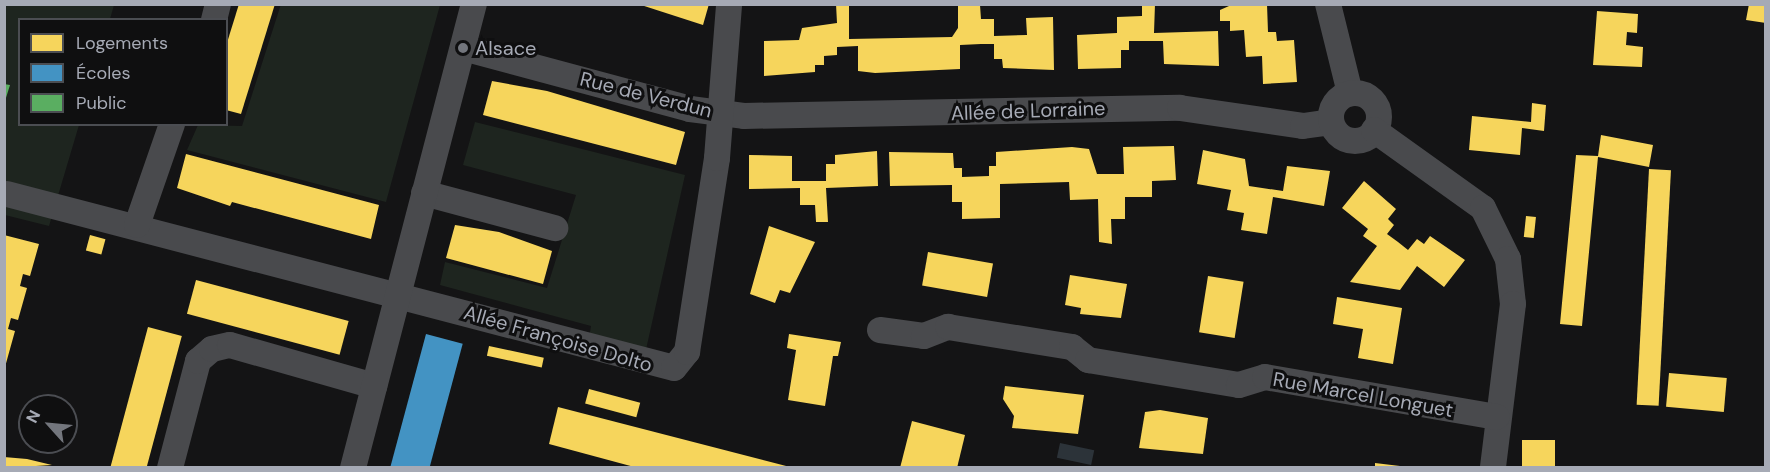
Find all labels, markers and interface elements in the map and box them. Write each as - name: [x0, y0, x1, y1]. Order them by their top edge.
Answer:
- legend: [18, 18, 228, 126]
- text: Logements: [76, 31, 168, 55]
- place label: Alsace: [475, 36, 536, 60]
- marker: Alsace: [456, 41, 470, 55]
- text: Écoles: [76, 61, 130, 85]
- street label: Rue de Verdun: [578, 67, 714, 123]
- text: Public: [76, 91, 127, 115]
- street label: Allée de Lorraine: [950, 96, 1106, 126]
- street label: Allée Françoise Dolto: [461, 301, 655, 377]
- street label: Rue Marcel Longuet: [1271, 367, 1455, 423]
- north arrow: [18, 394, 78, 454]
- text: N: [21, 407, 45, 426]

